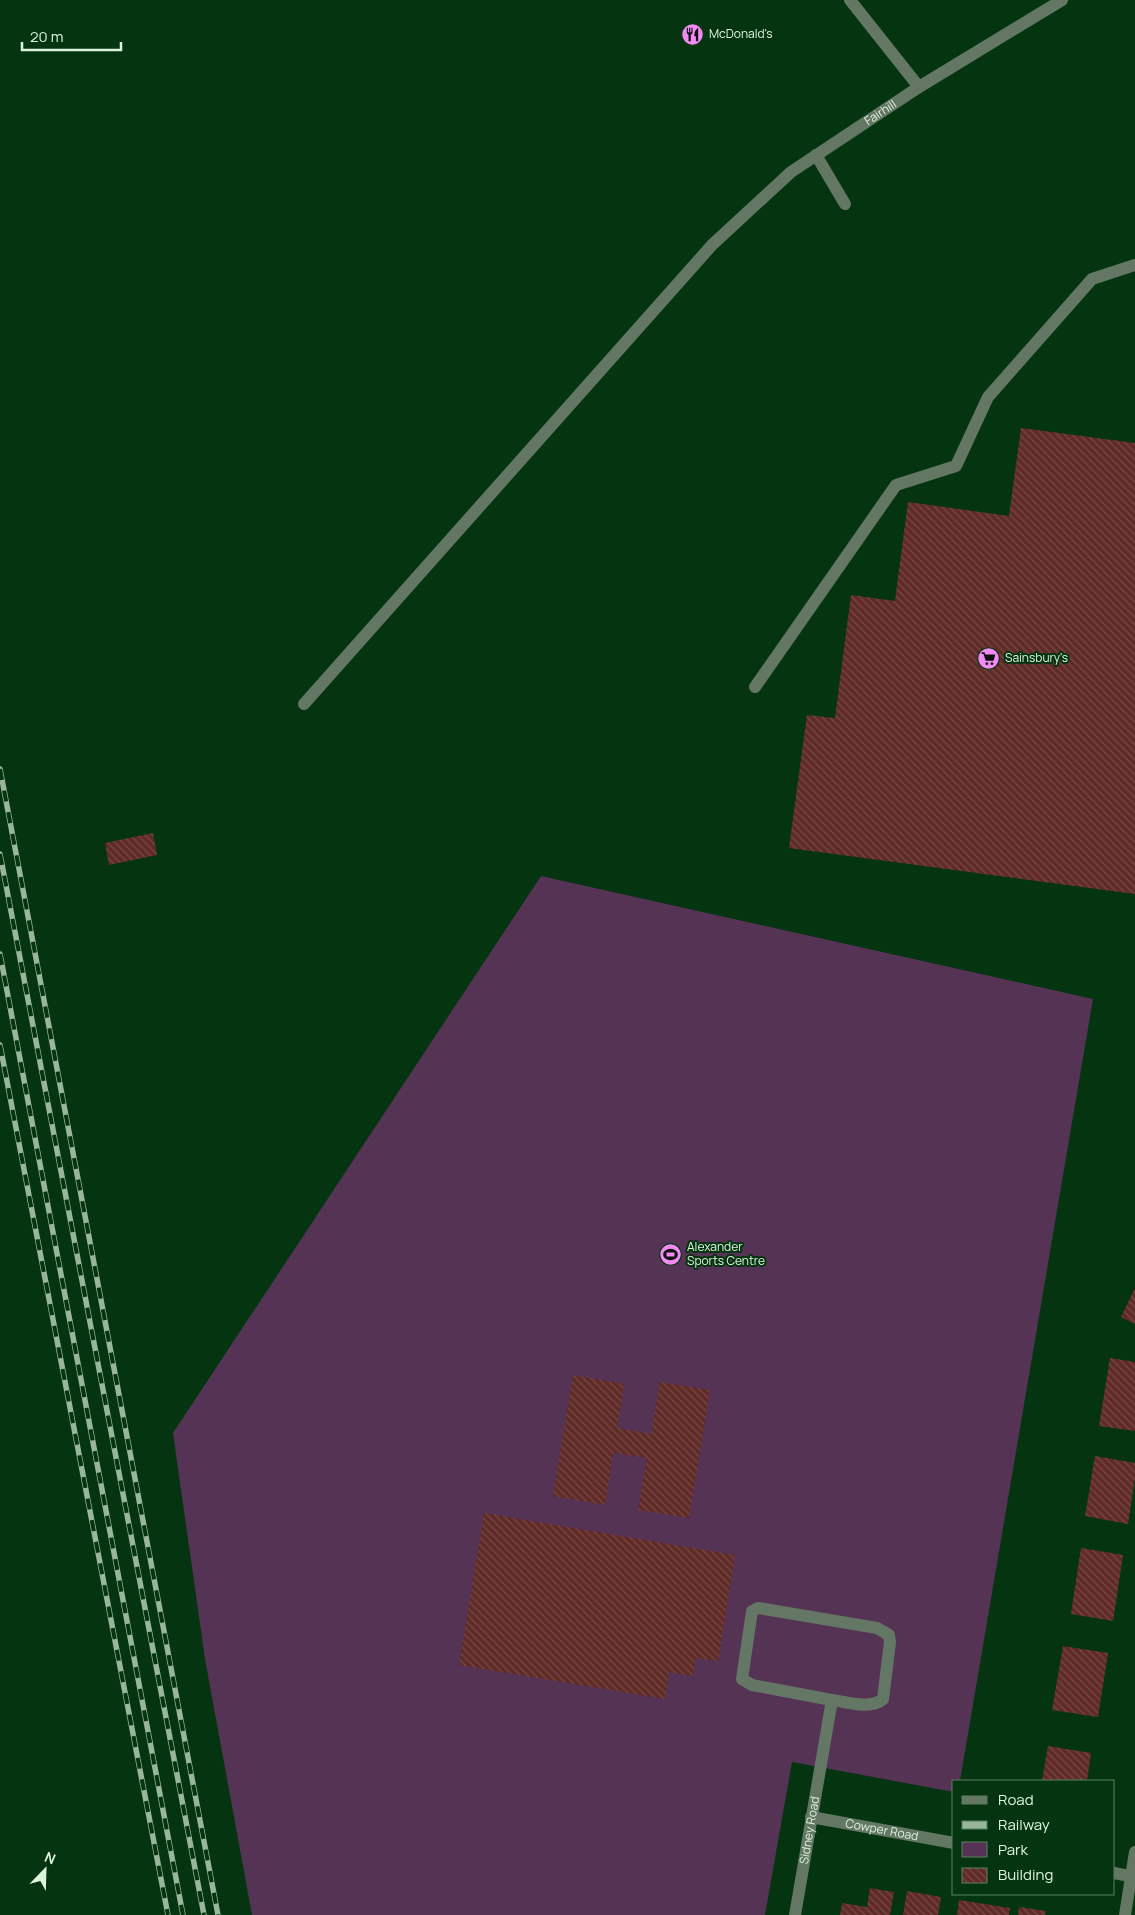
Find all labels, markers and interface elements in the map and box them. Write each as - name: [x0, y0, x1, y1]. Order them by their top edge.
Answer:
- scale bar: [22, 20, 121, 52]
- restaurant icon: McDonald's: [681, 22, 705, 46]
- place label: McDonald's: [709, 25, 773, 42]
- text: 20 m: [30, 26, 63, 47]
- street label: Fairhill: [861, 95, 899, 129]
- supermarket icon: Sainsbury's: [977, 646, 1001, 670]
- place label: Sainsbury's: [1005, 649, 1068, 666]
- place label: Alexander Sports Centre: [687, 1238, 765, 1269]
- sports icon: Alexander Sports Centre: [659, 1242, 683, 1266]
- legend: [952, 1780, 1115, 1895]
- text: Road: [998, 1789, 1034, 1810]
- street label: Sidney Road: [795, 1795, 823, 1865]
- street label: Cowper Road: [844, 1814, 920, 1844]
- text: Railway: [998, 1814, 1050, 1835]
- text: Park: [998, 1839, 1028, 1860]
- north arrow: [20, 1845, 70, 1895]
- text: N: [42, 1847, 59, 1868]
- text: Building: [998, 1864, 1053, 1885]

